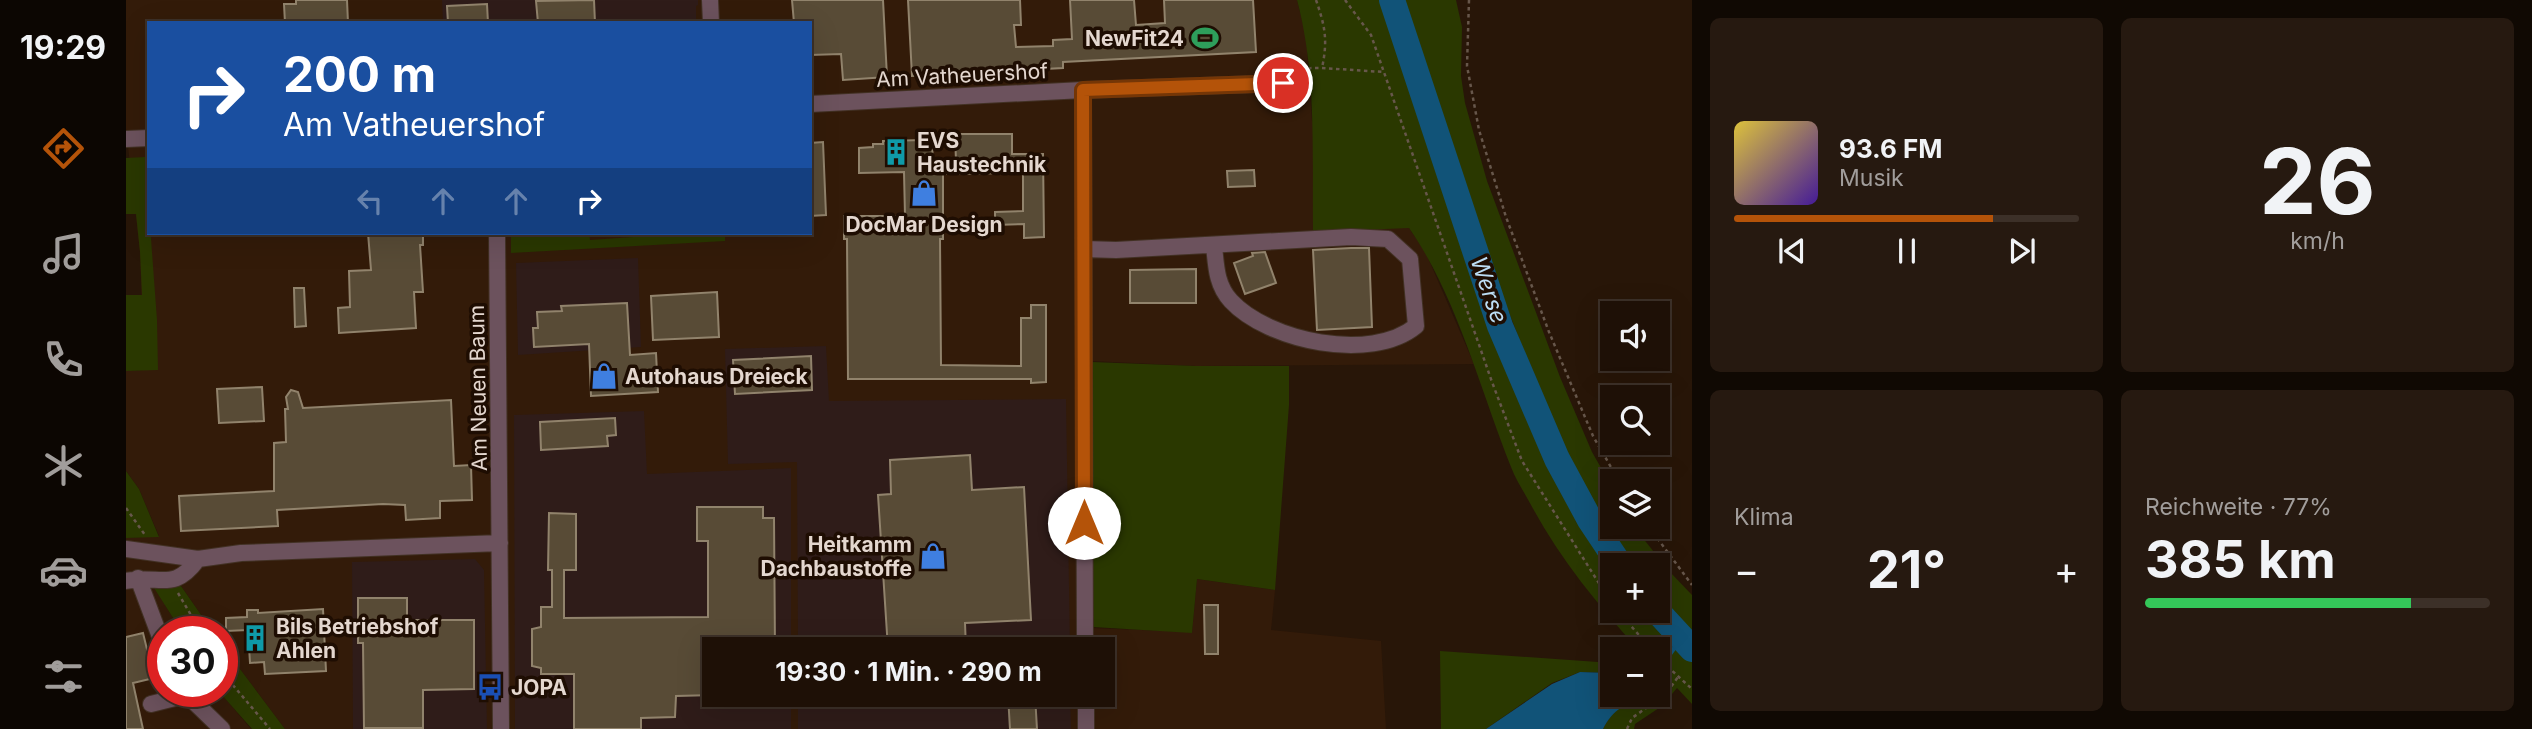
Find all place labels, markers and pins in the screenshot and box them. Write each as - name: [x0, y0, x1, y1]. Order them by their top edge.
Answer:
- sports icon: NewFit24: [1190, 23, 1220, 53]
- place label: NewFit24: [1085, 26, 1184, 51]
- pin: [1253, 53, 1313, 113]
- place label: EVS Haustechnik: [917, 128, 1047, 177]
- building icon: EVS Haustechnik: [881, 137, 911, 167]
- shop icon: DocMar Design: [909, 178, 939, 208]
- place label: DocMar Design: [845, 212, 1003, 237]
- shop icon: Autohaus Dreieck: [589, 361, 619, 391]
- place label: Autohaus Dreieck: [625, 364, 808, 389]
- place label: Heitkamm Dachbaustoffe: [760, 532, 912, 581]
- shop icon: Heitkamm Dachbaustoffe: [918, 541, 948, 571]
- place label: Bils Betriebshof Ahlen: [276, 614, 439, 663]
- building icon: Bils Betriebshof Ahlen: [240, 623, 270, 653]
- bus stop icon: JOPA: [475, 672, 505, 702]
- place label: JOPA: [511, 675, 567, 700]

